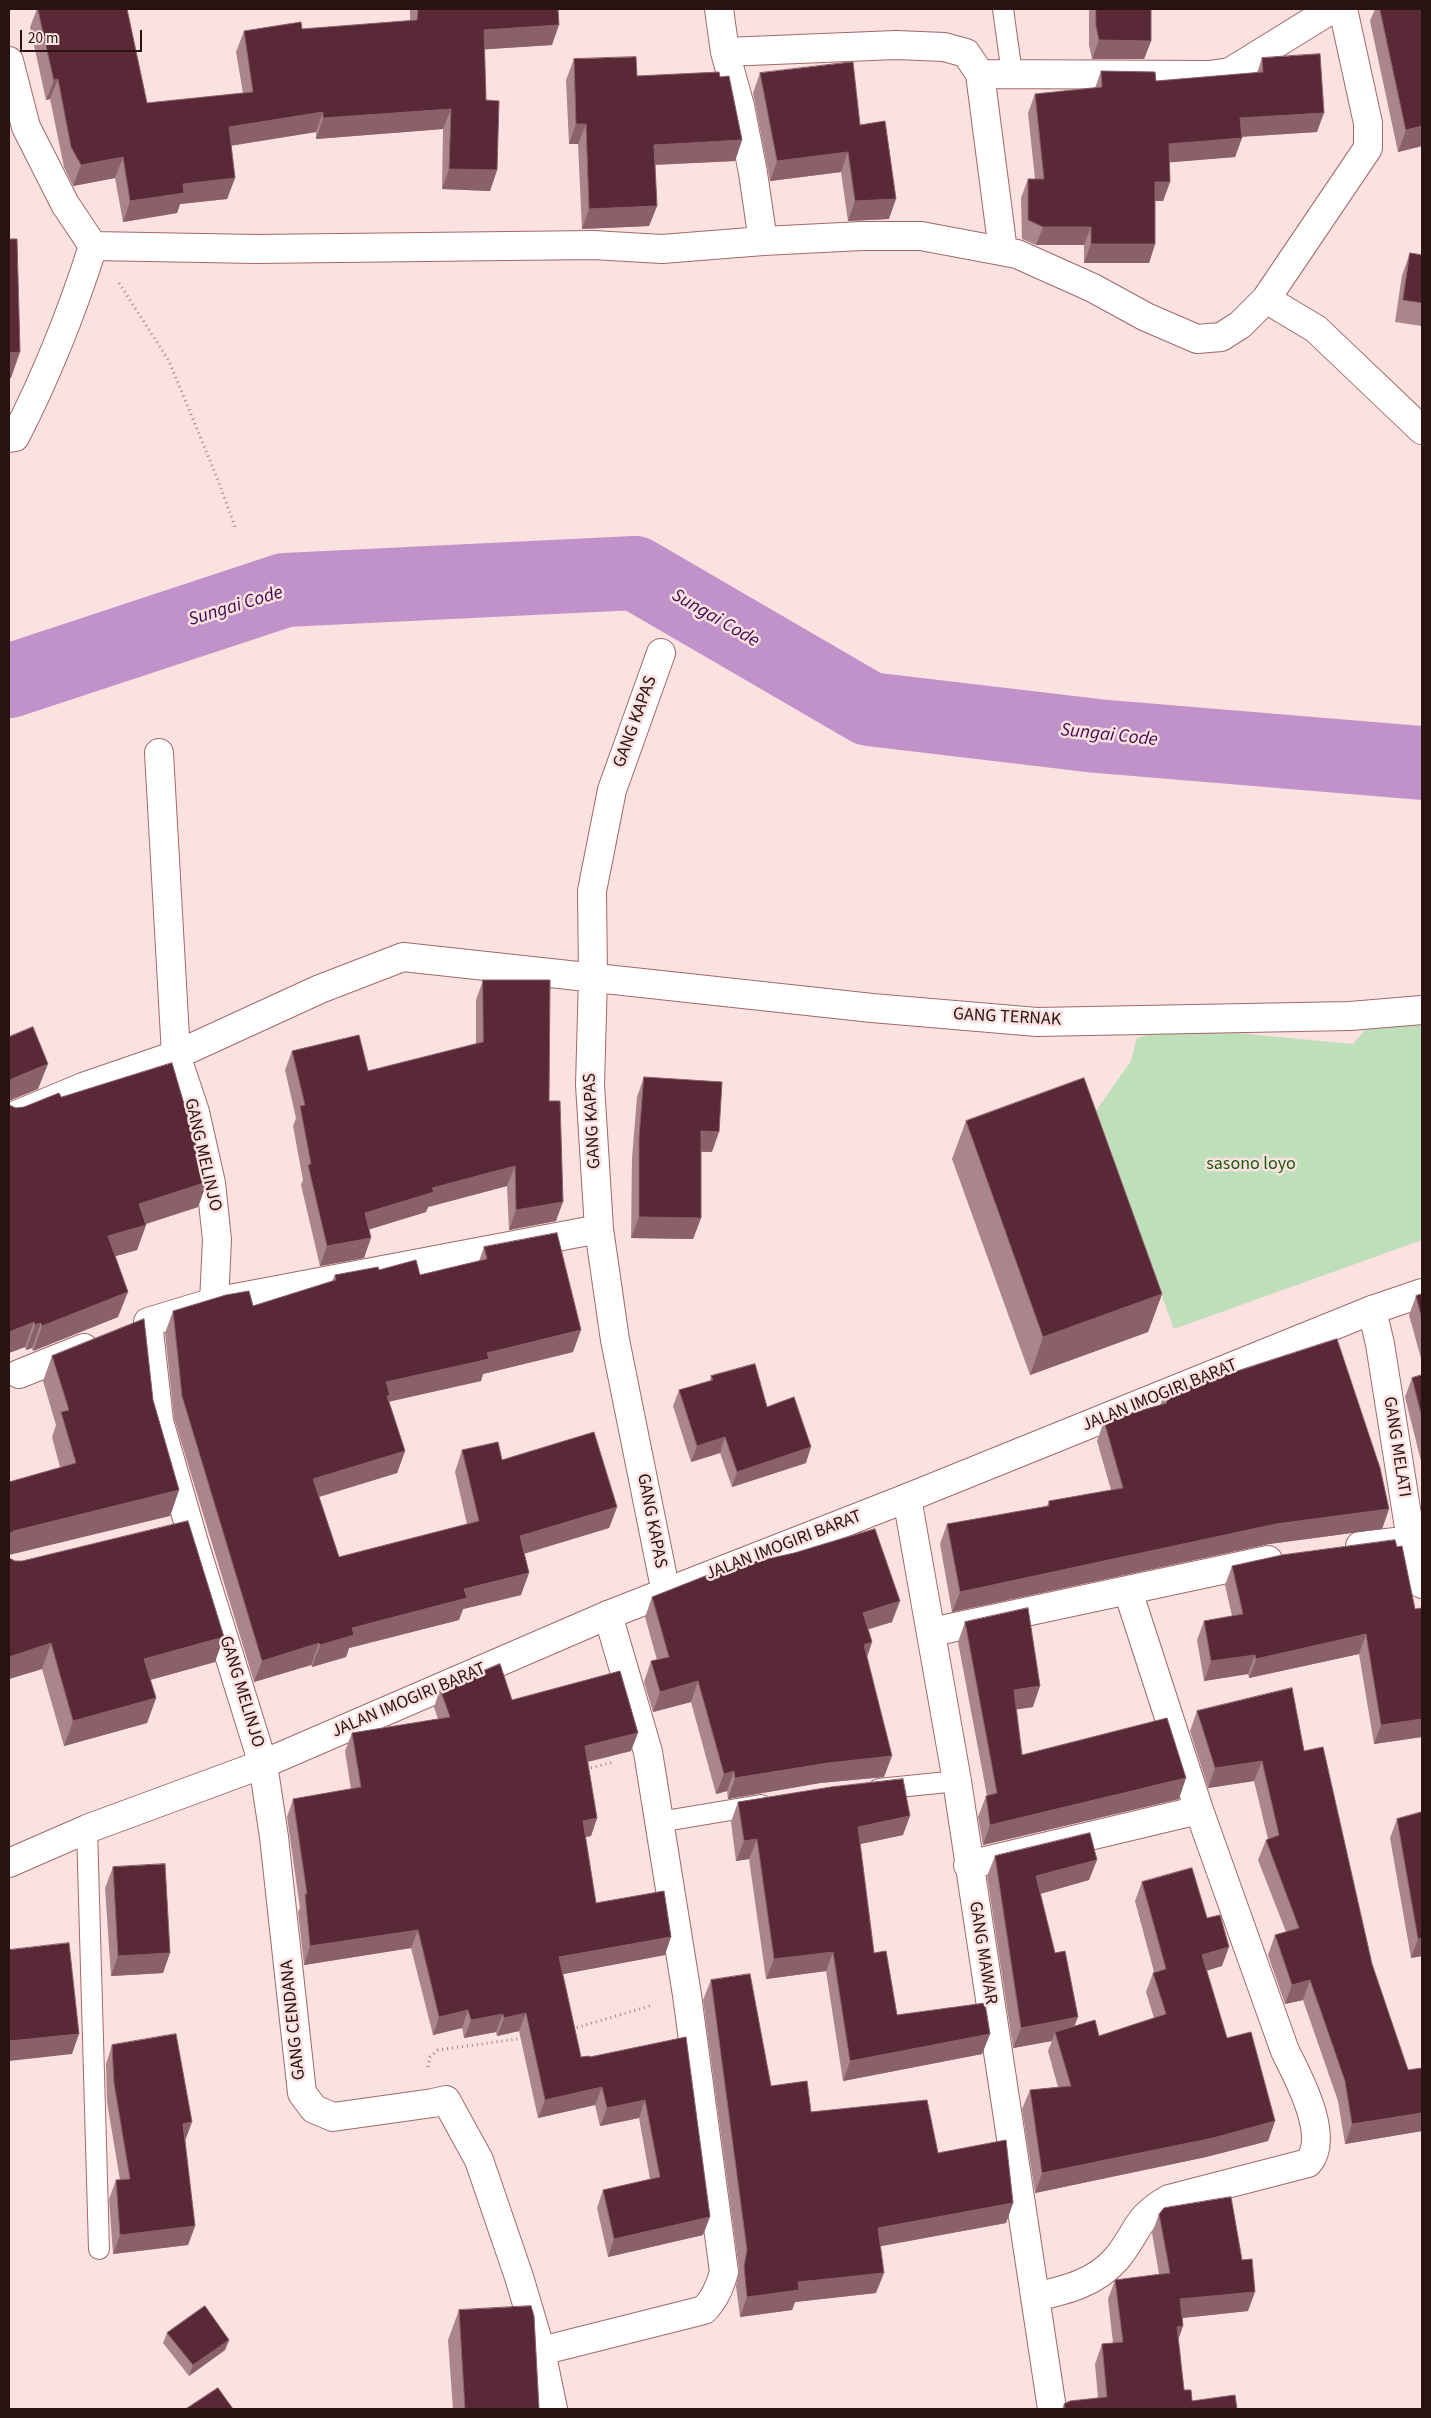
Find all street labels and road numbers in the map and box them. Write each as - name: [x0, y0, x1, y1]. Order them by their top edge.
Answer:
- street label: GANG KAPAS: [609, 673, 663, 771]
- street label: GANG TERNAK: [952, 1004, 1062, 1032]
- street label: GANG KAPAS: [580, 1073, 606, 1169]
- street label: GANG MELINJO: [178, 1096, 226, 1214]
- street label: JALAN IMOGIRI BARAT: [1079, 1355, 1241, 1437]
- street label: GANG MELATI: [1377, 1395, 1415, 1499]
- street label: GANG KAPAS: [631, 1472, 671, 1570]
- street label: JALAN IMOGIRI BARAT: [703, 1506, 865, 1586]
- street label: GANG MELINJO: [214, 1634, 268, 1750]
- street label: JALAN IMOGIRI BARAT: [329, 1659, 489, 1743]
- street label: GANG MAWAR: [963, 1900, 1001, 2006]
- street label: GANG CENDANA: [277, 1959, 311, 2081]

